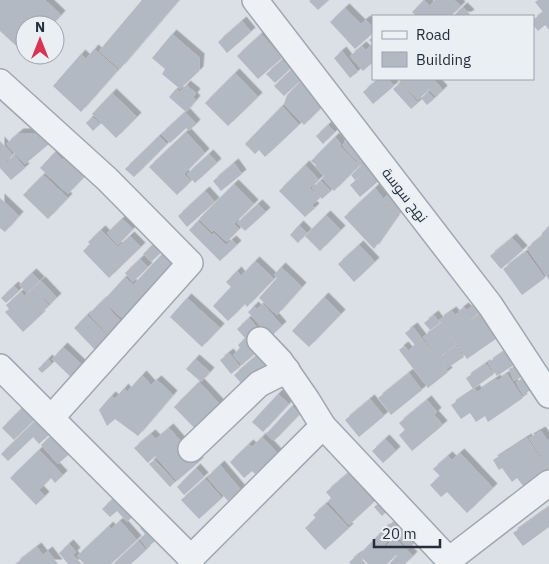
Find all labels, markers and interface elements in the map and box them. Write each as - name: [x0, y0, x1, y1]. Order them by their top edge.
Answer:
- north arrow: [15, 15, 65, 65]
- legend: [372, 15, 534, 80]
- text: N: [35, 18, 45, 36]
- text: Road: [416, 25, 451, 44]
- text: Building: [416, 50, 471, 69]
- street label: نهج سوسة: [378, 164, 432, 226]
- scale bar: [374, 516, 440, 548]
- text: 20 m: [382, 524, 417, 543]

